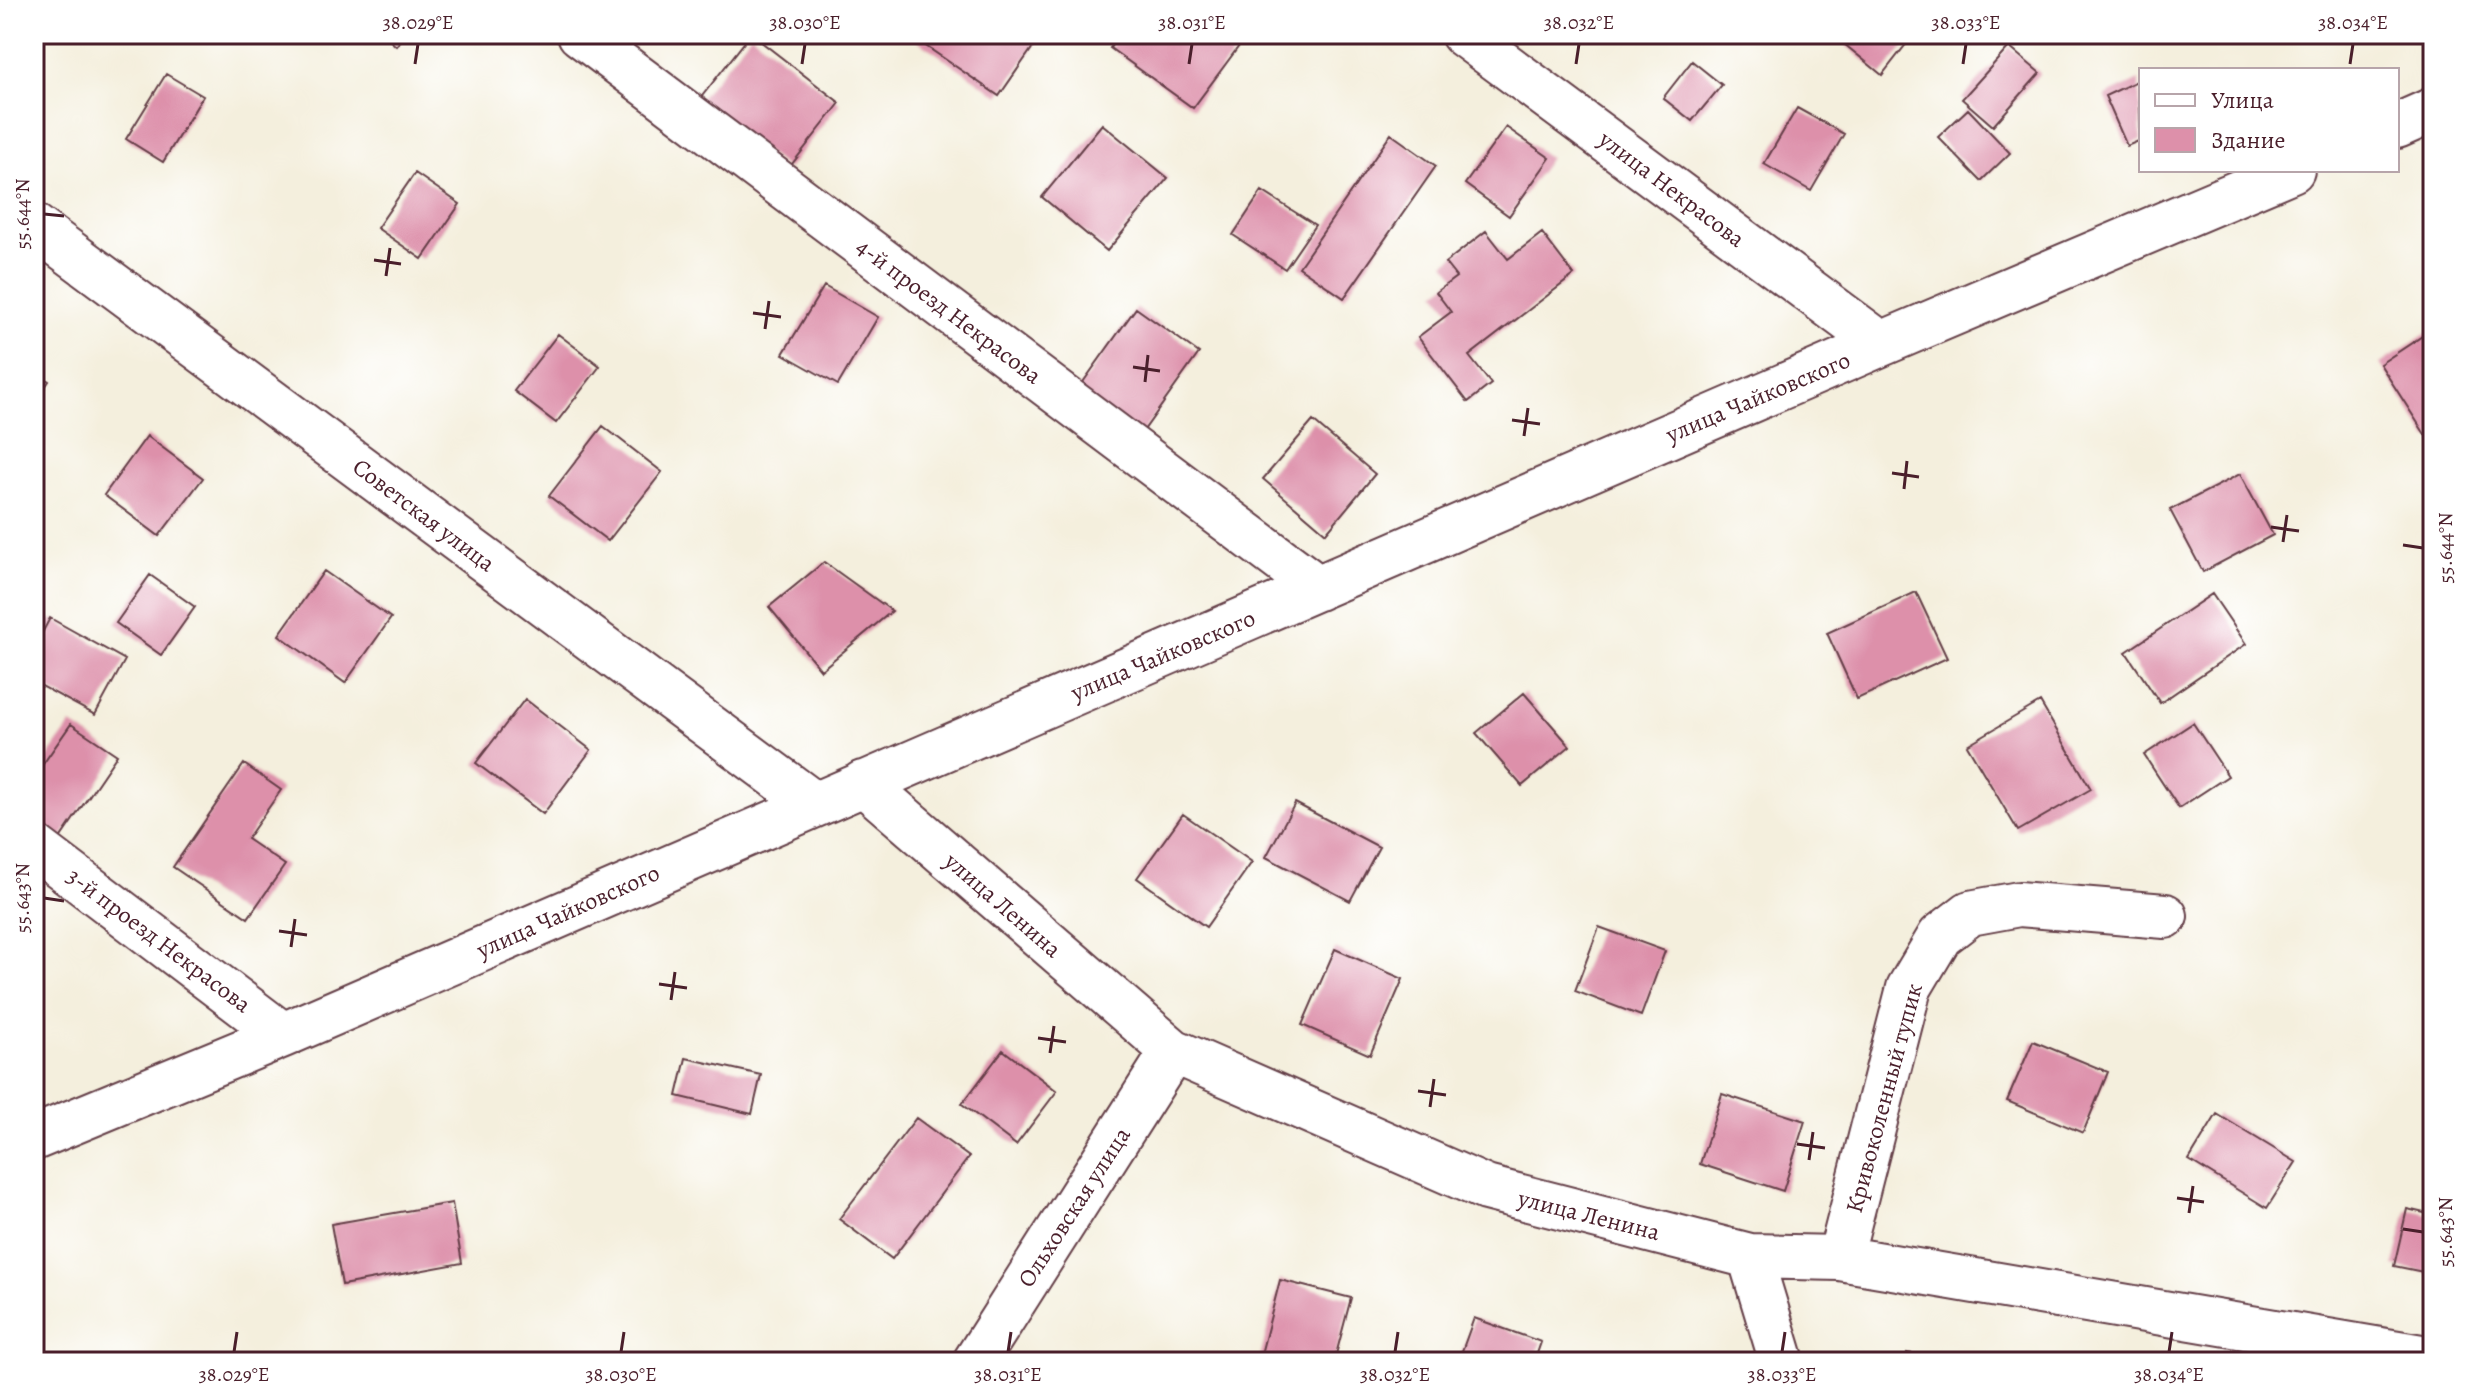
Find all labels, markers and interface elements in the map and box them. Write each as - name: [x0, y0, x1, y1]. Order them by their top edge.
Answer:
- text: 38.029°E: [382, 9, 454, 36]
- text: 38.030°E: [769, 9, 841, 36]
- text: 38.031°E: [1158, 9, 1226, 36]
- text: 38.032°E: [1544, 9, 1614, 36]
- text: 38.033°E: [1931, 9, 2001, 36]
- text: 38.034°E: [2318, 9, 2388, 36]
- legend: [2139, 68, 2399, 172]
- text: Улица: [2211, 84, 2274, 116]
- street label: улица Некрасова: [1592, 123, 1752, 255]
- text: Здание: [2211, 124, 2286, 156]
- text: 55.644°N: [9, 178, 36, 250]
- street label: 4-й проезд Некрасова: [850, 231, 1048, 391]
- street label: улица Чайковского: [1660, 344, 1855, 451]
- street label: Советская улица: [346, 451, 502, 579]
- text: 55.644°N: [2432, 512, 2459, 584]
- street label: улица Чайковского: [1065, 602, 1260, 709]
- street label: улица Ленина: [937, 845, 1068, 965]
- street label: улица Чайковского: [470, 856, 665, 966]
- street label: 3-й проезд Некрасова: [60, 860, 258, 1020]
- text: 55.643°N: [9, 863, 36, 933]
- street label: Кривоколенный тупик: [1838, 980, 1930, 1216]
- street label: Ольховская улица: [1010, 1121, 1138, 1293]
- street label: улица Ленина: [1514, 1182, 1663, 1248]
- text: 55.643°N: [2432, 1197, 2459, 1267]
- text: 38.029°E: [198, 1361, 270, 1388]
- text: 38.030°E: [585, 1361, 657, 1388]
- text: 38.031°E: [974, 1361, 1042, 1388]
- text: 38.032°E: [1360, 1361, 1430, 1388]
- text: 38.033°E: [1747, 1361, 1817, 1388]
- text: 38.034°E: [2134, 1361, 2204, 1388]

